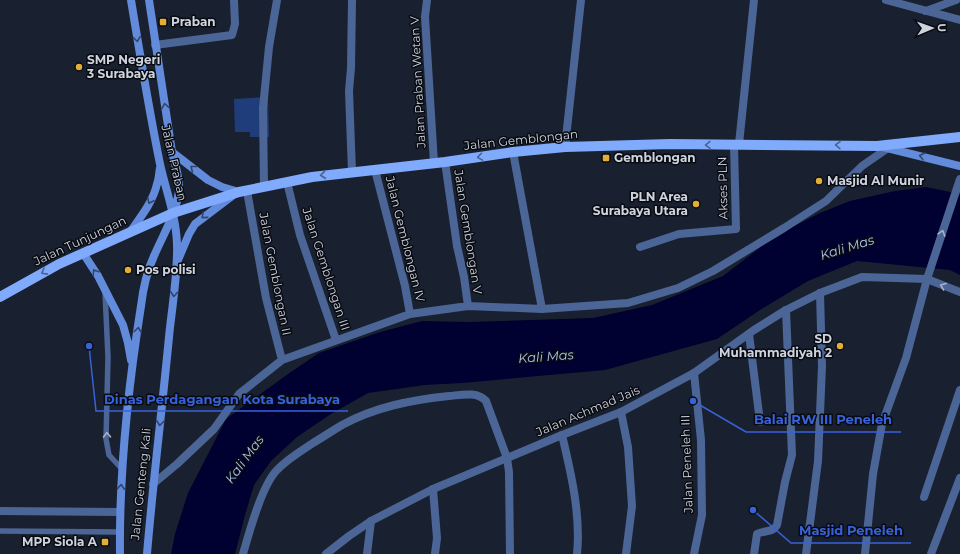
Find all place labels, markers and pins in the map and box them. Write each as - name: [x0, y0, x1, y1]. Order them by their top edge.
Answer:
- place label: Praban: [171, 14, 216, 29]
- marker: Praban: [158, 17, 168, 27]
- place label: SMP Negeri 3 Surabaya: [86, 52, 160, 81]
- marker: SMP Negeri 3 Surabaya: [74, 62, 84, 72]
- place label: Gemblongan: [614, 150, 696, 165]
- marker: Gemblongan: [601, 153, 611, 163]
- place label: Masjid Al Munir: [827, 173, 924, 188]
- marker: Masjid Al Munir: [814, 176, 824, 186]
- place label: PLN Area Surabaya Utara: [593, 189, 688, 218]
- marker: PLN Area Surabaya Utara: [691, 199, 701, 209]
- place label: Pos polisi: [136, 262, 196, 277]
- marker: Pos polisi: [123, 265, 133, 275]
- place label: SD Muhammadiyah 2: [719, 331, 832, 360]
- marker: SD Muhammadiyah 2: [835, 341, 845, 351]
- callout: Dinas Perdagangan Kota Surabaya: [96, 386, 348, 411]
- callout: Balai RW III Peneleh: [746, 407, 901, 432]
- callout: Masjid Peneleh: [791, 518, 911, 543]
- place label: MPP Siola A: [22, 534, 98, 549]
- marker: MPP Siola A: [100, 537, 110, 547]

